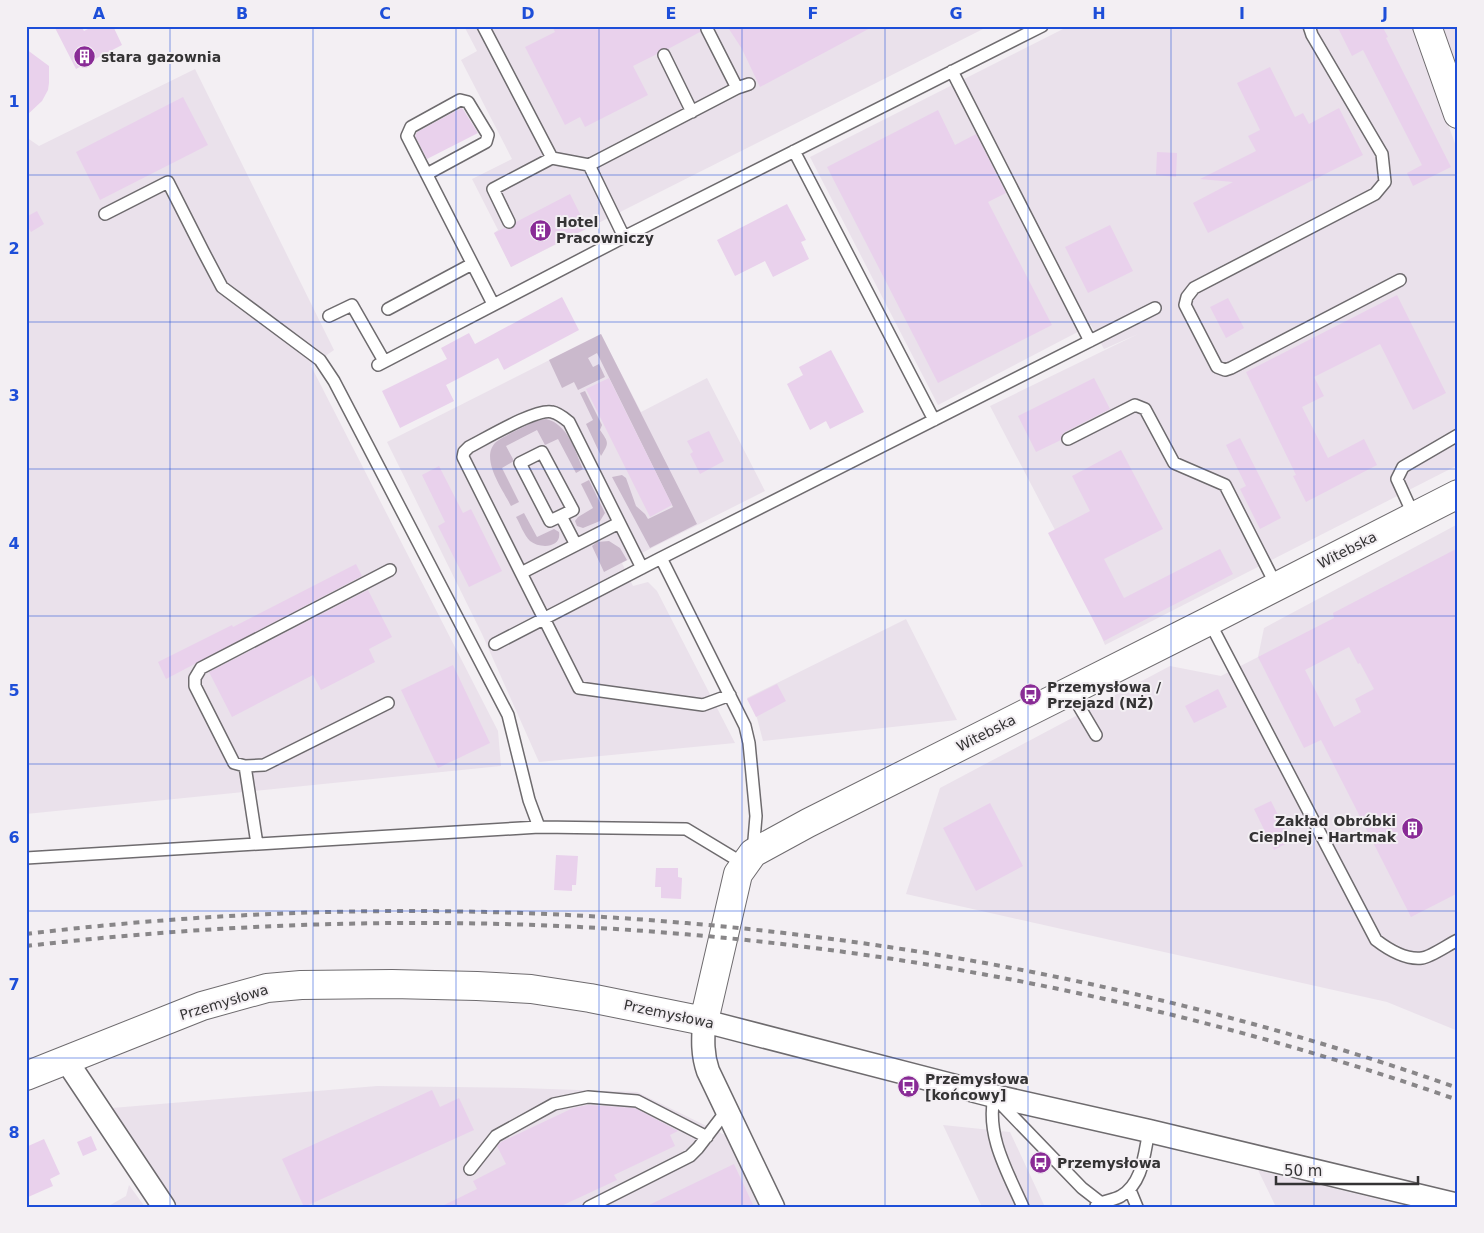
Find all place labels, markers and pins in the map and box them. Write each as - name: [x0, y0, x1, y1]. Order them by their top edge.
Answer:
- building icon: stara gazownia: [73, 45, 97, 69]
- place label: stara gazownia: [101, 49, 221, 65]
- place label: Hotel Pracowniczy: [556, 214, 654, 246]
- building icon: Hotel Pracowniczy: [528, 218, 552, 242]
- place label: Przemysłowa / Przejazd (NŻ): [1047, 679, 1162, 711]
- bus stop icon: Przemysłowa / Przejazd (NŻ): [1019, 683, 1043, 707]
- place label: Zakład Obróbki Cieplnej - Hartmak: [1249, 813, 1397, 845]
- building icon: Zakład Obróbki Cieplnej - Hartmak: [1400, 817, 1424, 841]
- place label: Przemysłowa [końcowy]: [925, 1071, 1029, 1103]
- bus stop icon: Przemysłowa [końcowy]: [897, 1075, 921, 1099]
- bus stop icon: Przemysłowa: [1029, 1151, 1053, 1175]
- place label: Przemysłowa: [1057, 1155, 1161, 1171]

